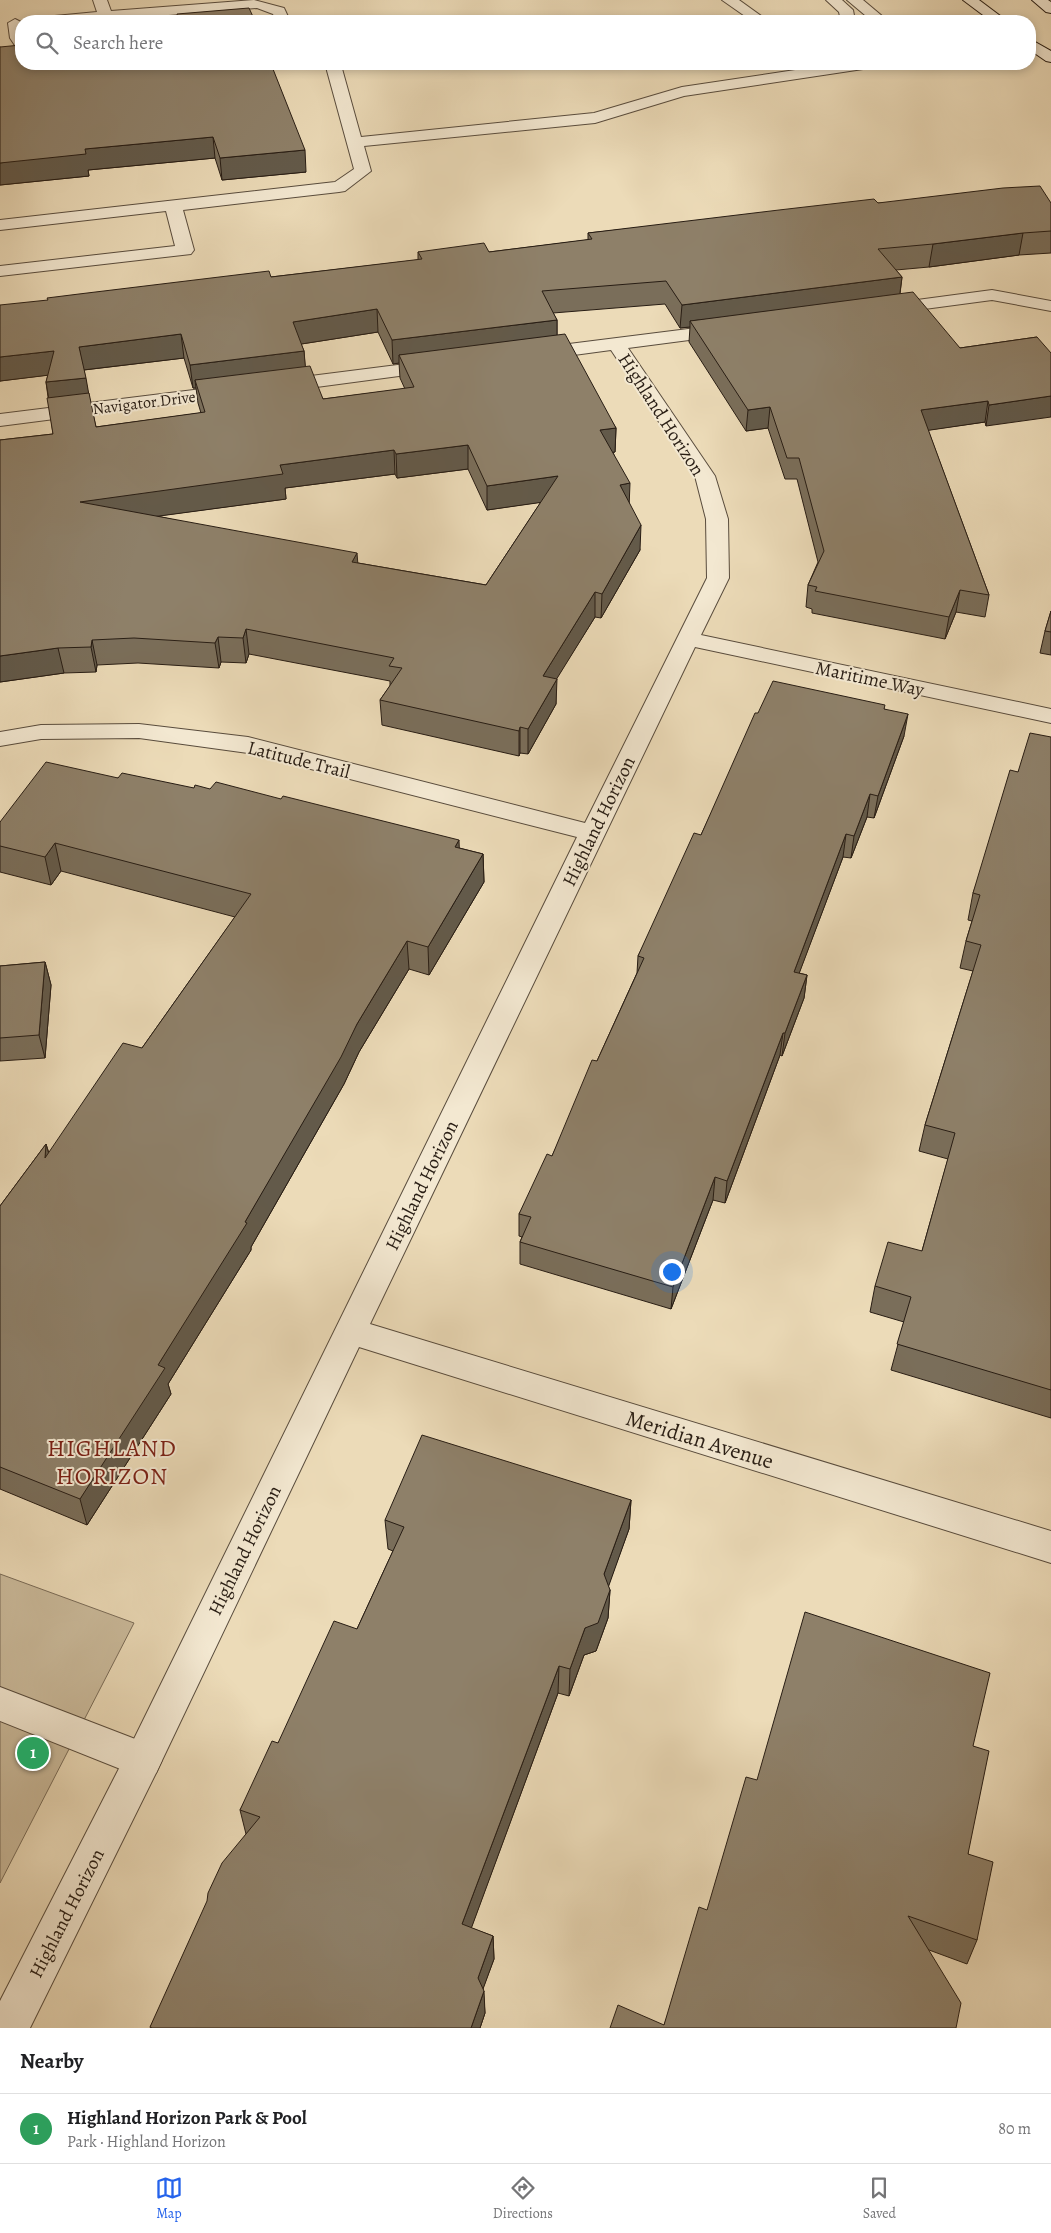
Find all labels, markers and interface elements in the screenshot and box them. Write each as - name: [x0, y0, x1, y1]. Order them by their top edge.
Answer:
- search box: [15, 15, 1036, 70]
- icon: search: [33, 29, 61, 57]
- text: Search here: [73, 30, 163, 56]
- street label: Highland Horizon: [612, 348, 711, 481]
- street label: Navigator Drive: [91, 386, 197, 420]
- street label: Maritime Way: [813, 655, 927, 703]
- street label: Latitude Trail: [245, 735, 353, 785]
- street label: Highland Horizon: [556, 752, 642, 891]
- street label: Highland Horizon: [379, 1116, 465, 1255]
- your location: [659, 1259, 685, 1285]
- street label: Meridian Avenue: [622, 1403, 777, 1477]
- district label: HIGHLAND HORIZON: [47, 1432, 177, 1492]
- street label: Highland Horizon: [202, 1481, 288, 1620]
- pin: 1: [17, 1734, 49, 1772]
- street label: Highland Horizon: [23, 1844, 111, 1982]
- text: Nearby: [20, 2047, 83, 2075]
- text: Highland Horizon Park & Pool: [67, 2105, 307, 2131]
- text: 1: [33, 2118, 39, 2140]
- text: 80 m: [998, 2118, 1031, 2140]
- text: Park · Highland Horizon: [67, 2131, 226, 2153]
- tab: Map: [155, 2174, 183, 2223]
- tab: Directions: [493, 2174, 553, 2223]
- tab: Saved: [863, 2174, 896, 2223]

